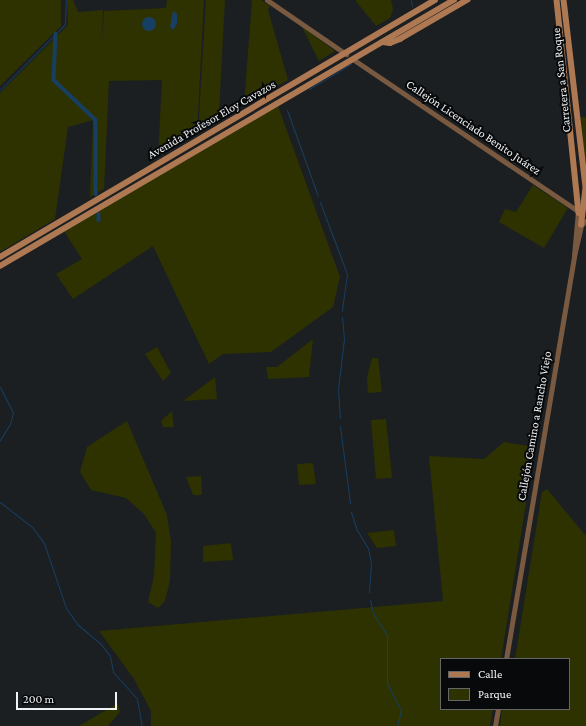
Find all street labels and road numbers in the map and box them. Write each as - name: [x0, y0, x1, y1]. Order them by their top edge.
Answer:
- street label: Carretera a San Roque: [549, 27, 575, 133]
- street label: Avenida Profesor Eloy Cavazos: [145, 77, 279, 163]
- street label: Callejón Licenciado Benito Juárez: [403, 78, 543, 178]
- street label: Callejón Camino a Rancho Viejo: [515, 350, 555, 502]

